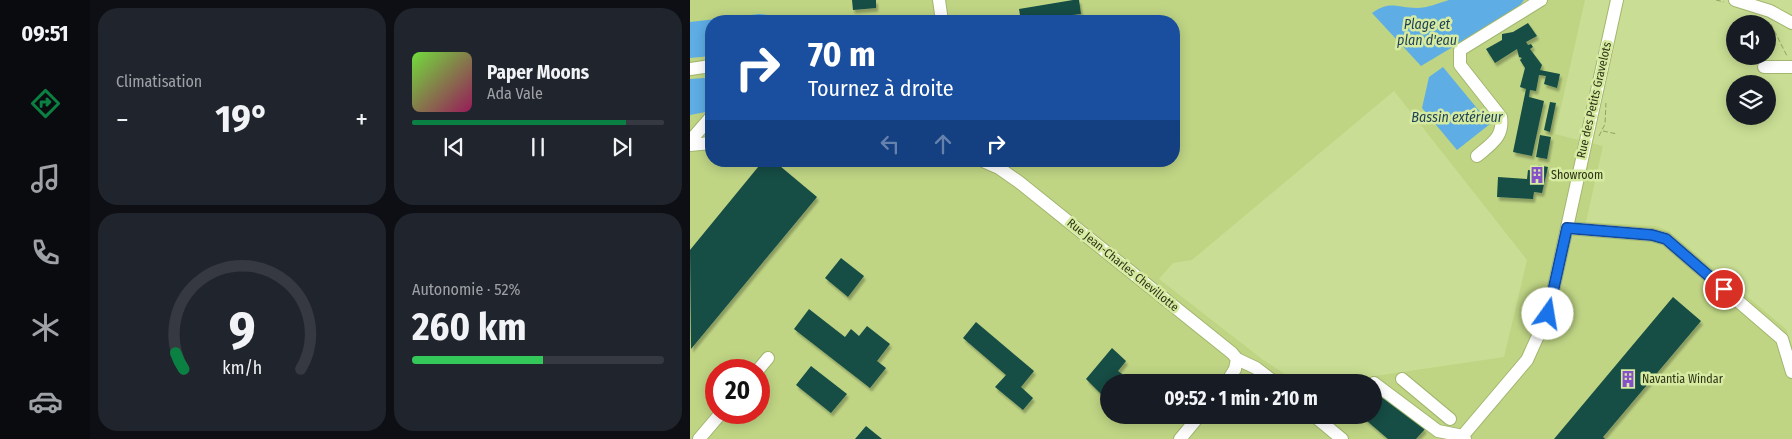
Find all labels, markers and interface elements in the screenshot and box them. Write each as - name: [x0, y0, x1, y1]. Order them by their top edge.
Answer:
- map controls: [1726, 15, 1776, 125]
- button: sound: [1726, 15, 1776, 65]
- water label: Plage et plan d'eau: [1397, 16, 1457, 49]
- text: 09:51: [21, 20, 69, 47]
- text: 70 m: [808, 33, 876, 75]
- icon: right: [725, 35, 790, 100]
- street label: Rue des Petits Gravelots: [1574, 41, 1614, 159]
- text: Paper Moons: [487, 61, 589, 84]
- text: Climatisation: [116, 72, 202, 91]
- text: Tournez à droite: [808, 75, 954, 102]
- button: layers: [1726, 75, 1776, 125]
- text: Ada Vale: [487, 84, 543, 103]
- icon: directions: [28, 86, 63, 121]
- text: 19°: [215, 96, 269, 142]
- text: −: [116, 103, 129, 136]
- text: +: [355, 103, 368, 136]
- water label: Bassin extérieur: [1411, 109, 1504, 126]
- icon: left: [876, 130, 904, 158]
- icon: ahead: [929, 130, 957, 158]
- icon: right: [982, 130, 1010, 158]
- icon: previous: [440, 133, 468, 161]
- icon: pause: [524, 133, 552, 161]
- icon: next: [608, 133, 636, 161]
- icon: music: [28, 161, 63, 196]
- building icon: Showroom: [1527, 165, 1547, 185]
- place label: Showroom: [1551, 168, 1603, 182]
- street label: Rue Jean-Charles Chevillotte: [1064, 216, 1182, 314]
- icon: phone: [28, 235, 63, 270]
- pin: [1703, 268, 1745, 310]
- icon: arrive: [1710, 275, 1738, 303]
- text: Autonomie · 52%: [412, 280, 520, 299]
- position arrow: [1521, 287, 1573, 339]
- text: 9: [229, 299, 255, 362]
- text: 260 km: [412, 304, 526, 350]
- icon: climate: [28, 310, 63, 345]
- text: km/h: [222, 357, 262, 379]
- speed limit sign: 20: [705, 359, 770, 424]
- building icon: Navantia Windar: [1618, 369, 1638, 389]
- place label: Navantia Windar: [1642, 372, 1724, 386]
- icon: car: [28, 384, 63, 419]
- text: 09:52 · 1 min · 210 m: [1164, 387, 1318, 410]

